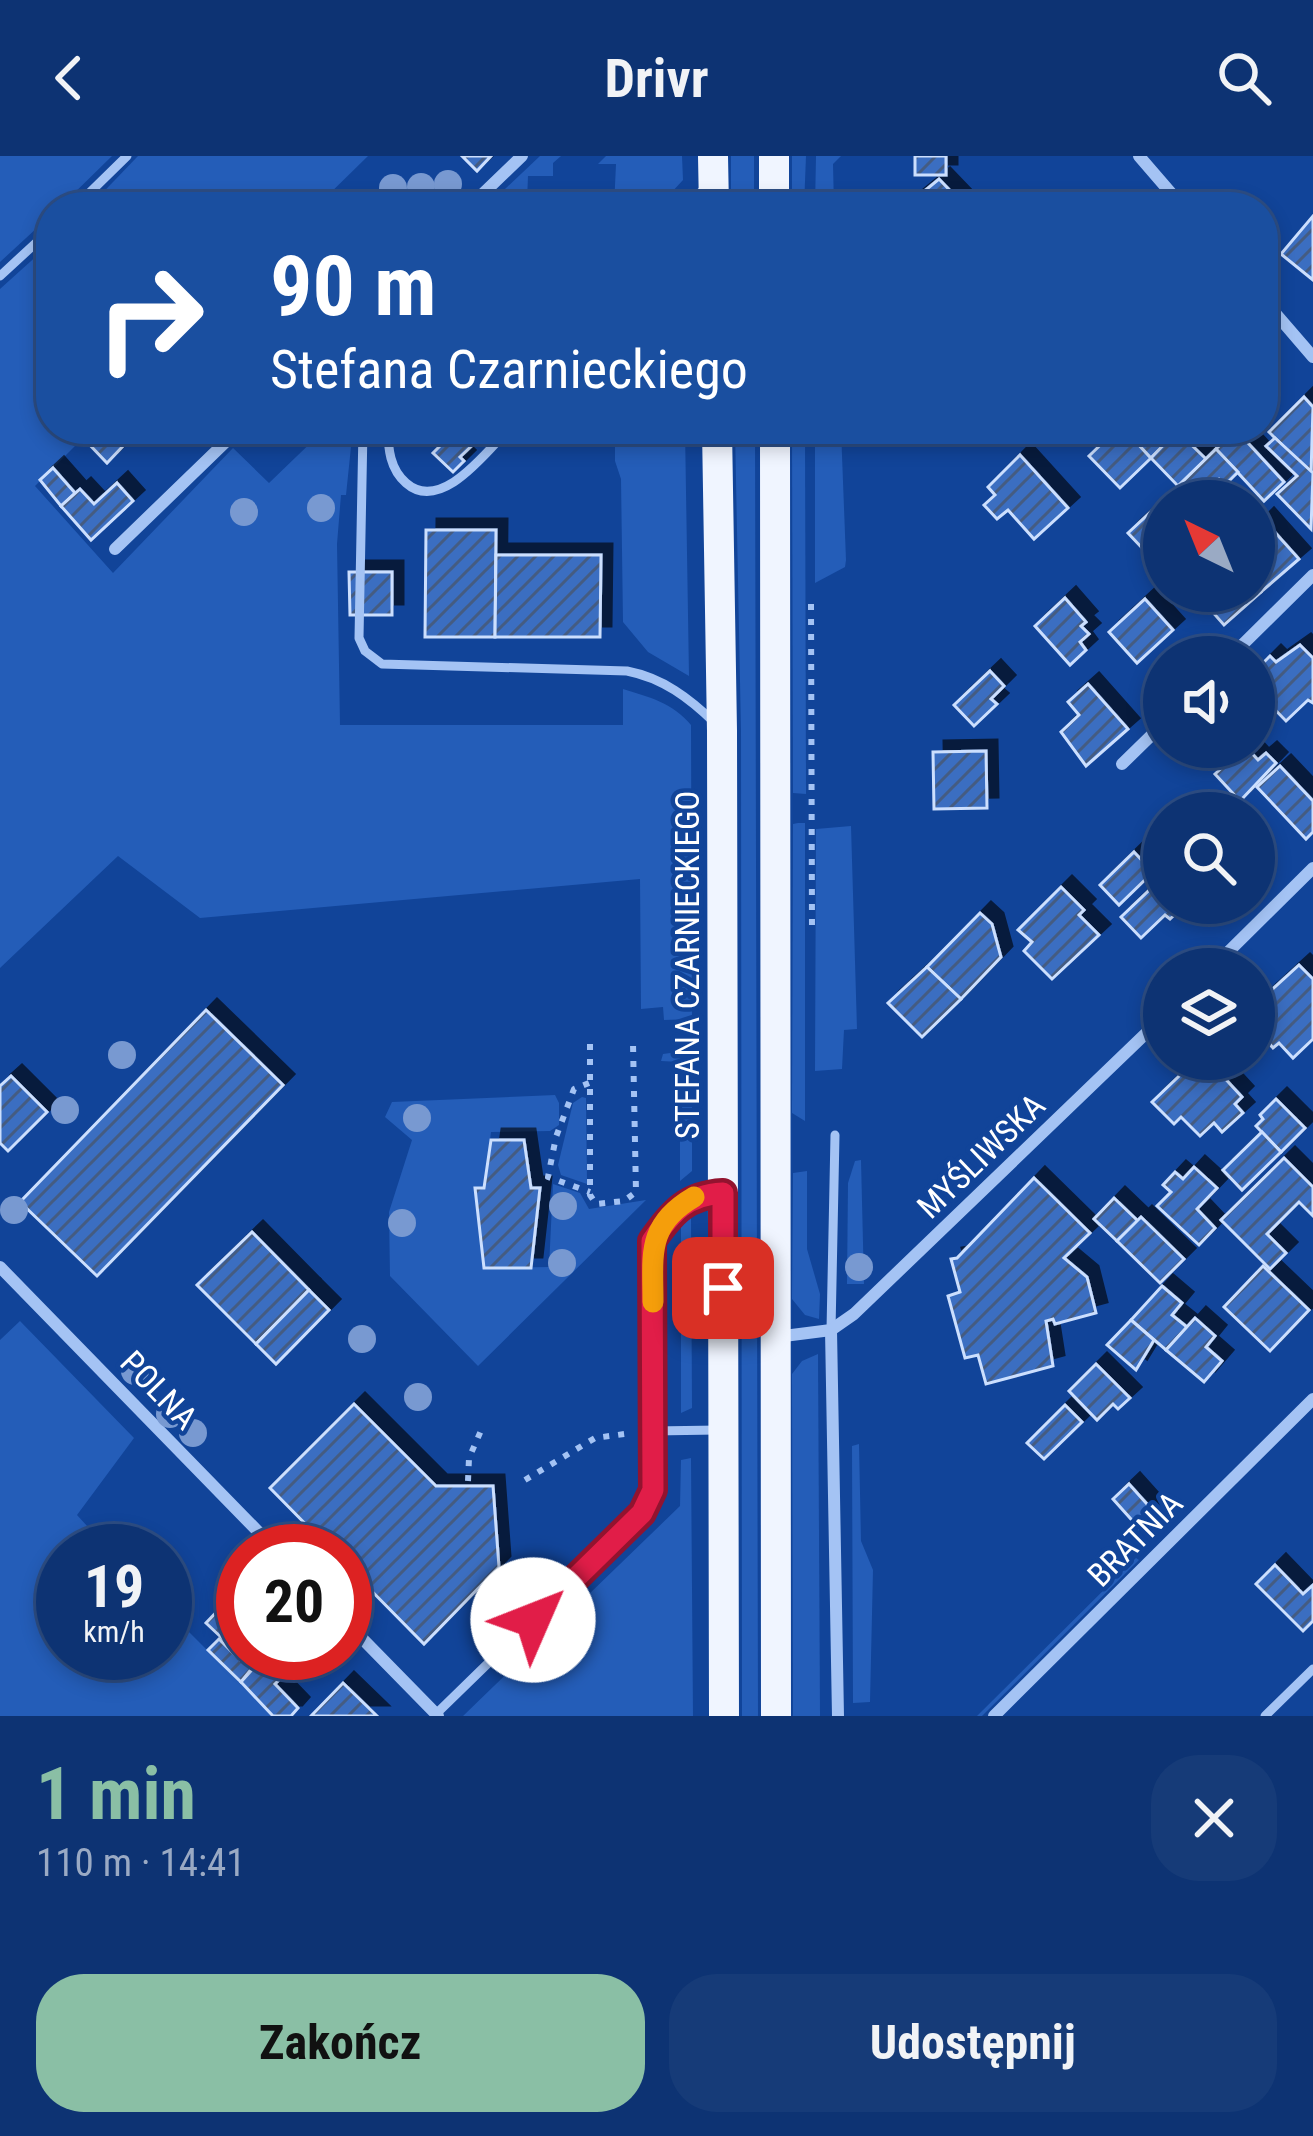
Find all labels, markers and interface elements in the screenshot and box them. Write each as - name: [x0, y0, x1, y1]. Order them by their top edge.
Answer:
- icon: back: [36, 45, 102, 111]
- icon: search: [1211, 45, 1277, 111]
- text: Drivr: [604, 47, 709, 110]
- text: 90 m: [270, 237, 437, 336]
- icon: right: [72, 240, 228, 396]
- text: Stefana Czarnieckiego: [270, 338, 748, 401]
- north arrow: [1143, 480, 1275, 612]
- map controls: [1143, 480, 1275, 1080]
- button: sound: [1143, 636, 1275, 768]
- street label: STEFANA CZARNIECKIEGO: [668, 791, 707, 1139]
- button: search: [1143, 792, 1275, 924]
- button: layers: [1143, 948, 1275, 1080]
- street label: MYŚLIWSKA: [909, 1086, 1053, 1226]
- pin: [672, 1237, 774, 1339]
- icon: arrive: [690, 1255, 756, 1321]
- street label: POLNA: [112, 1343, 206, 1437]
- street label: BRATNIA: [1080, 1484, 1190, 1594]
- speed limit sign: 20: [216, 1524, 372, 1680]
- text: 19: [84, 1551, 144, 1622]
- position arrow: [470, 1557, 596, 1683]
- text: km/h: [83, 1614, 145, 1649]
- text: 1 min: [36, 1752, 196, 1837]
- button: close: [1151, 1755, 1277, 1881]
- text: 110 m · 14:41: [36, 1840, 246, 1886]
- button: Zakończ: [36, 1974, 645, 2112]
- button: Udostępnij: [669, 1974, 1277, 2112]

